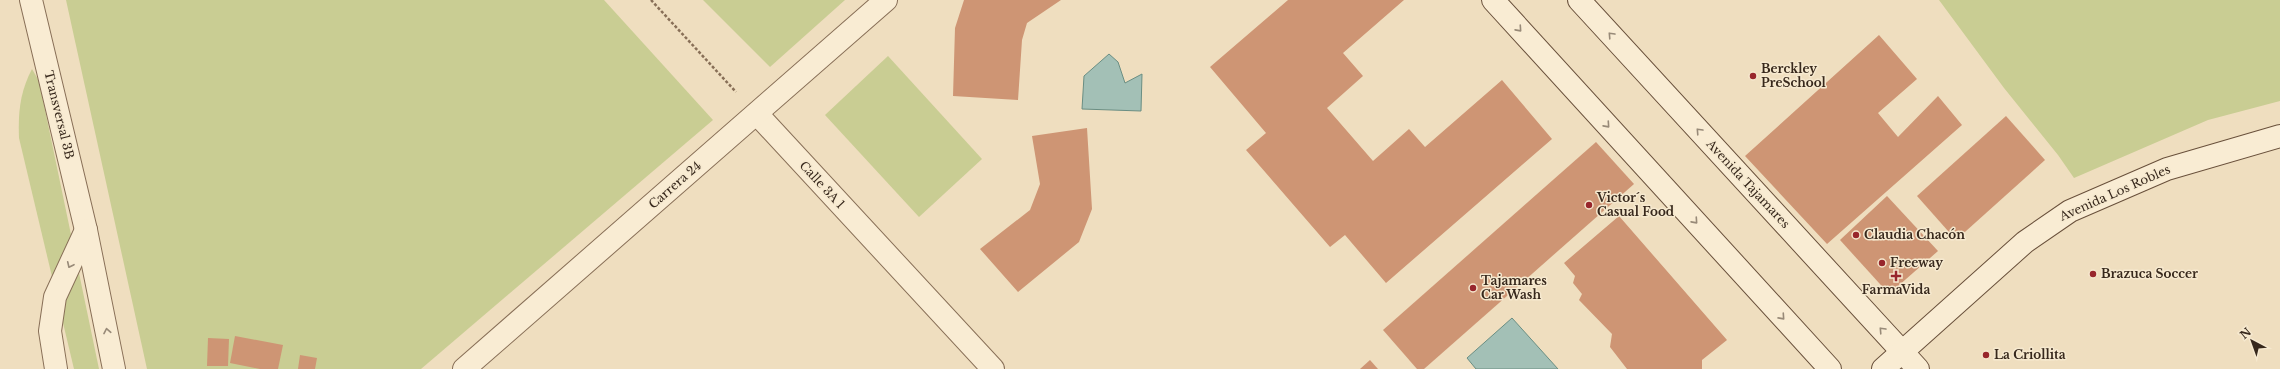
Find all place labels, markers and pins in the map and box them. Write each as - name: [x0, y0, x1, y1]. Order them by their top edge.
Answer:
- place label: Berckley PreSchool: [1761, 61, 1827, 90]
- marker: Berckley PreSchool: [1748, 71, 1758, 81]
- place label: Victor´s Casual Food: [1596, 190, 1675, 219]
- marker: Victor´s Casual Food: [1584, 200, 1594, 210]
- place label: Claudia Chacón: [1864, 227, 1965, 242]
- marker: Claudia Chacón: [1851, 230, 1861, 240]
- place label: Freeway: [1890, 255, 1943, 270]
- marker: Freeway: [1877, 258, 1887, 268]
- place label: Brazuca Soccer: [2101, 266, 2198, 281]
- marker: Brazuca Soccer: [2088, 269, 2098, 279]
- marker: FarmaVida: [1891, 271, 1901, 281]
- place label: Tajamares Car Wash: [1481, 273, 1547, 302]
- place label: FarmaVida: [1862, 282, 1930, 297]
- marker: Tajamares Car Wash: [1468, 283, 1478, 293]
- place label: La Criollita: [1994, 347, 2066, 362]
- marker: La Criollita: [1981, 350, 1991, 360]

